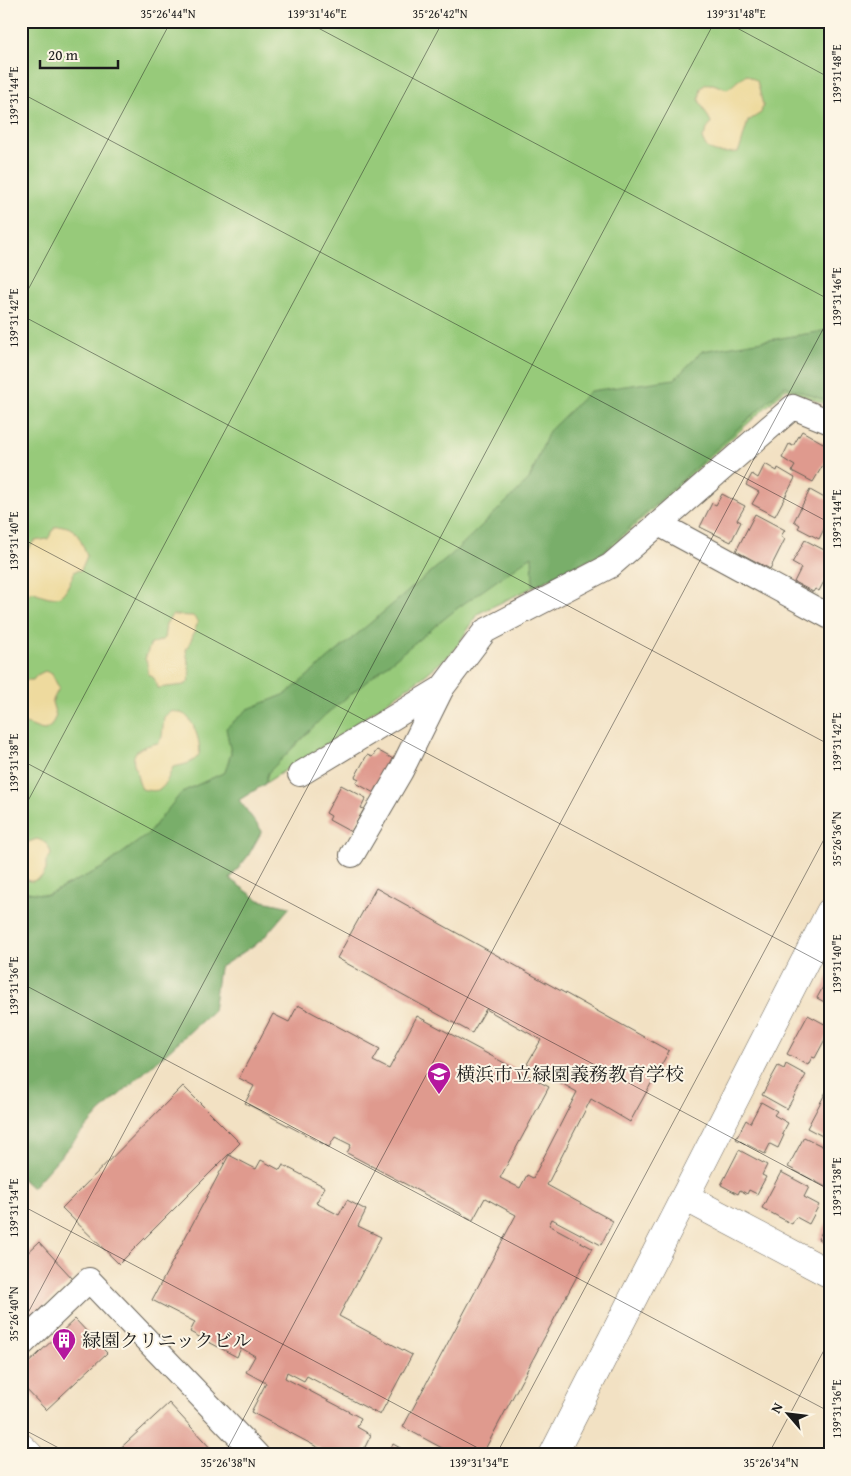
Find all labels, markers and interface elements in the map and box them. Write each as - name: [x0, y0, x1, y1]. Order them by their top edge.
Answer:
- text: 35°26'44"N: [140, 5, 196, 22]
- text: 139°31'46"E: [287, 5, 347, 22]
- text: 35°26'42"N: [412, 5, 468, 22]
- text: 139°31'48"E: [706, 5, 766, 22]
- scale bar: [40, 38, 118, 70]
- text: 20 m: [48, 44, 79, 65]
- text: 139°31'48"E: [828, 44, 845, 104]
- text: 139°31'44"E: [5, 66, 22, 126]
- text: 139°31'46"E: [828, 267, 845, 327]
- text: 139°31'42"E: [5, 288, 22, 348]
- text: 139°31'44"E: [828, 489, 845, 549]
- text: 139°31'40"E: [5, 511, 22, 571]
- text: 139°31'42"E: [828, 712, 845, 772]
- text: 139°31'38"E: [5, 733, 22, 793]
- text: 35°26'36"N: [828, 811, 845, 867]
- text: 139°31'40"E: [828, 934, 845, 994]
- text: 139°31'36"E: [5, 956, 22, 1016]
- place label: 横浜市立緑園義務教育学校: [456, 1060, 684, 1088]
- school or university icon: 横浜市立緑園義務教育学校: [426, 1061, 452, 1095]
- text: 139°31'38"E: [828, 1157, 845, 1217]
- text: 139°31'34"E: [5, 1178, 22, 1238]
- text: 35°26'40"N: [5, 1286, 22, 1342]
- place label: 緑園クリニックビル: [82, 1326, 252, 1354]
- building icon: 緑園クリニックビル: [51, 1327, 77, 1361]
- text: 139°31'36"E: [828, 1379, 845, 1439]
- north arrow: [764, 1388, 814, 1438]
- text: N: [765, 1399, 788, 1417]
- text: 35°26'38"N: [200, 1454, 256, 1471]
- text: 139°31'34"E: [449, 1454, 509, 1471]
- text: 35°26'34"N: [743, 1454, 799, 1471]

